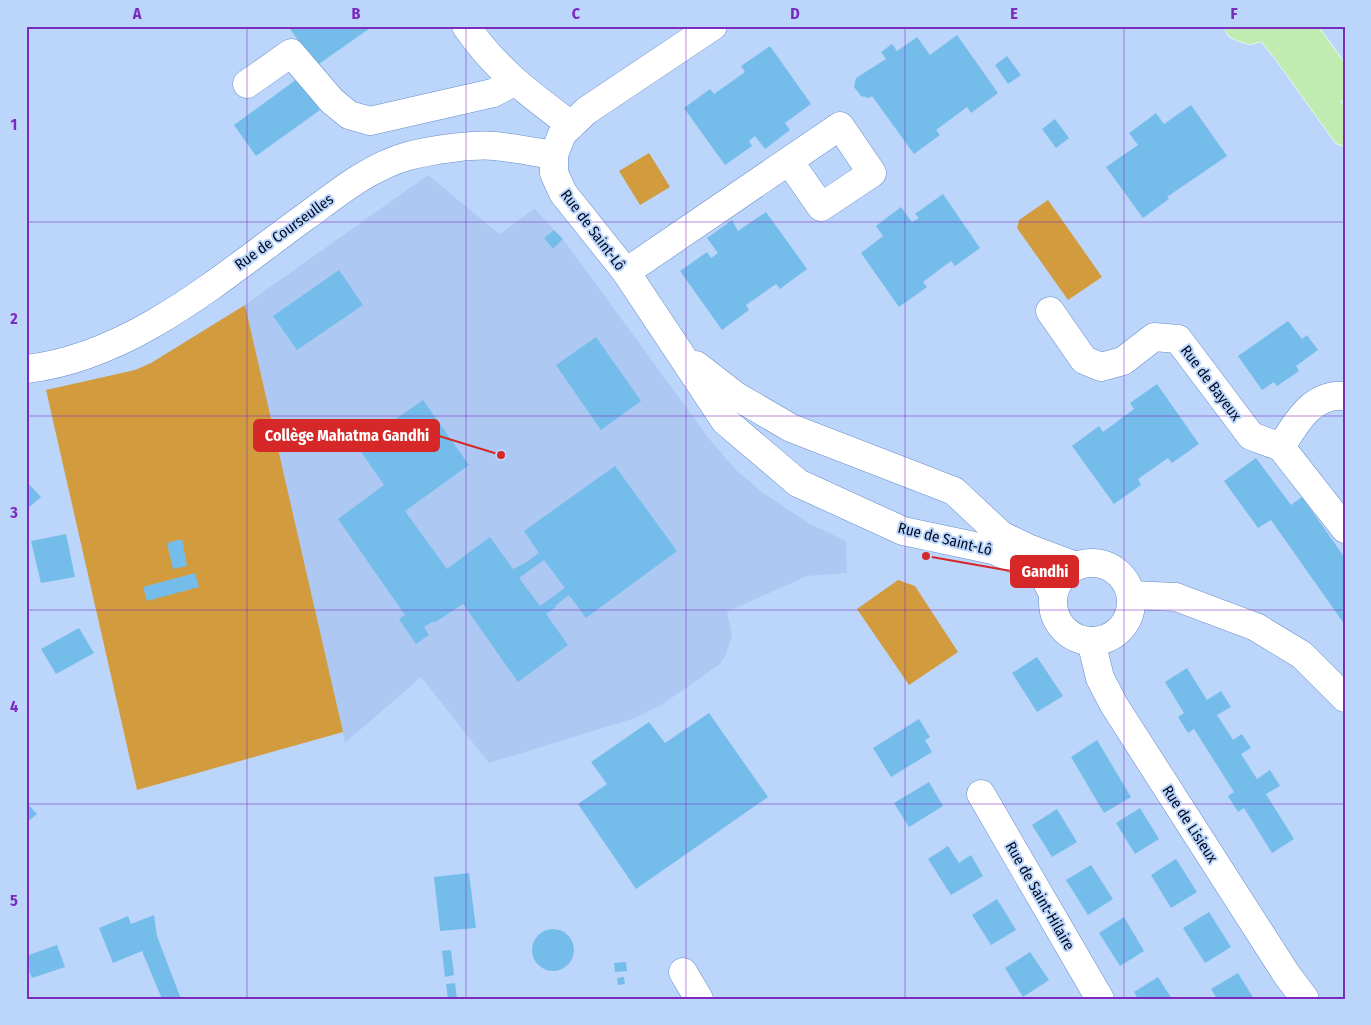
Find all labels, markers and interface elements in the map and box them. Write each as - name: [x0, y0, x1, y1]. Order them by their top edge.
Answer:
- text: A: [132, 4, 142, 23]
- text: B: [352, 4, 361, 23]
- text: C: [572, 4, 581, 23]
- text: D: [790, 4, 800, 23]
- text: E: [1010, 4, 1018, 23]
- text: F: [1230, 4, 1238, 23]
- text: 1: [11, 115, 17, 134]
- street label: Rue de Saint-Lô: [557, 186, 629, 274]
- street label: Rue de Courseulles: [231, 190, 337, 274]
- text: 2: [9, 309, 18, 328]
- street label: Rue de Bayeux: [1177, 342, 1245, 425]
- callout: Collège Mahatma Gandhi: [254, 420, 439, 451]
- text: Collège Mahatma Gandhi: [265, 426, 429, 445]
- text: 3: [9, 503, 18, 522]
- street label: Rue de Saint-Lô: [896, 519, 994, 559]
- callout: Gandhi: [1011, 556, 1078, 587]
- text: Gandhi: [1021, 562, 1069, 581]
- text: 4: [10, 697, 18, 716]
- street label: Rue de Lisieux: [1158, 782, 1222, 866]
- street label: Rue de Saint-Hilaire: [1002, 839, 1078, 953]
- text: 5: [10, 891, 18, 910]

